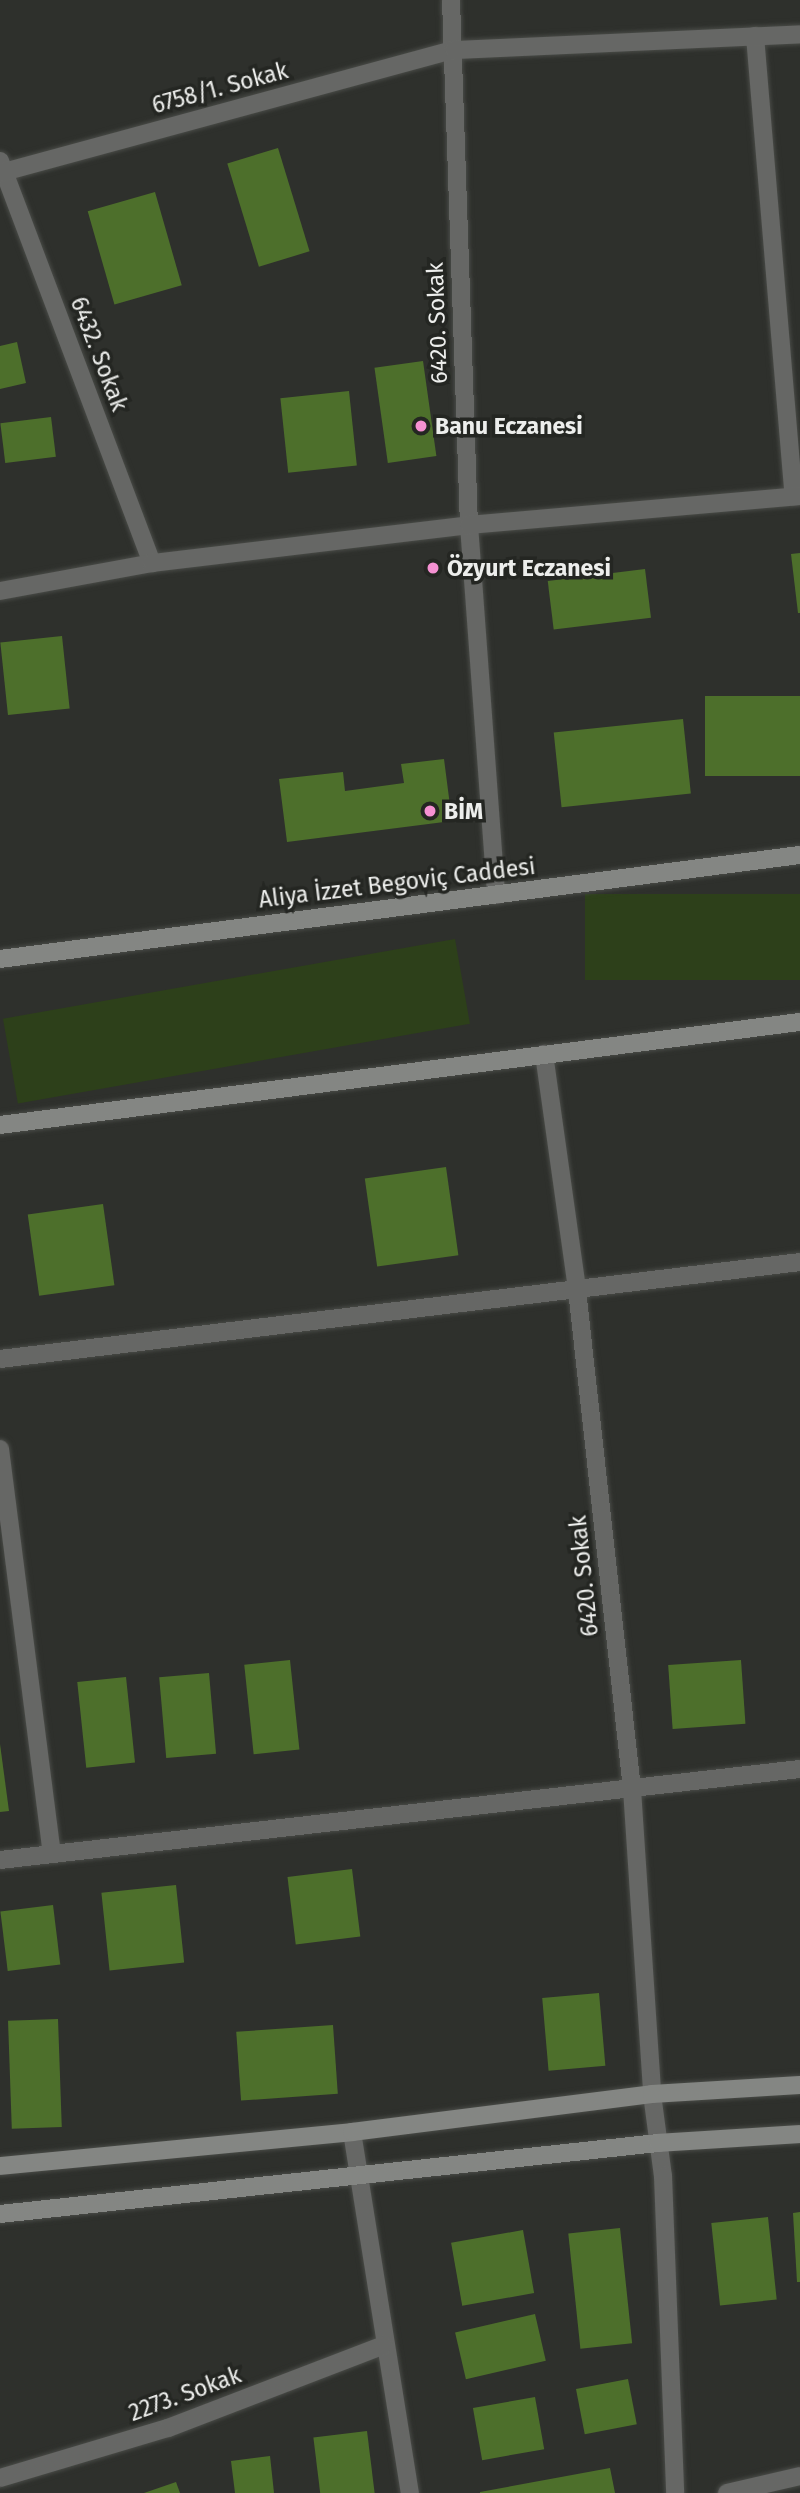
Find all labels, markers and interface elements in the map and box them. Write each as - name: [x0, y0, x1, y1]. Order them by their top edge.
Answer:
- street label: 6758/1. Sokak: [149, 57, 291, 119]
- street label: 6420. Sokak: [421, 262, 453, 384]
- street label: 6432. Sokak: [65, 293, 133, 415]
- place label: Banu Eczanesi: [435, 412, 583, 440]
- marker: Banu Eczanesi: [413, 418, 429, 434]
- place label: Özyurt Eczanesi: [447, 554, 611, 582]
- marker: Özyurt Eczanesi: [425, 560, 441, 576]
- place label: BİM: [444, 797, 483, 825]
- marker: BİM: [422, 803, 438, 819]
- street label: Aliya İzzet Begoviç Caddesi: [257, 852, 537, 914]
- street label: 6420. Sokak: [564, 1514, 604, 1638]
- street label: 2273. Sokak: [125, 2361, 245, 2427]

